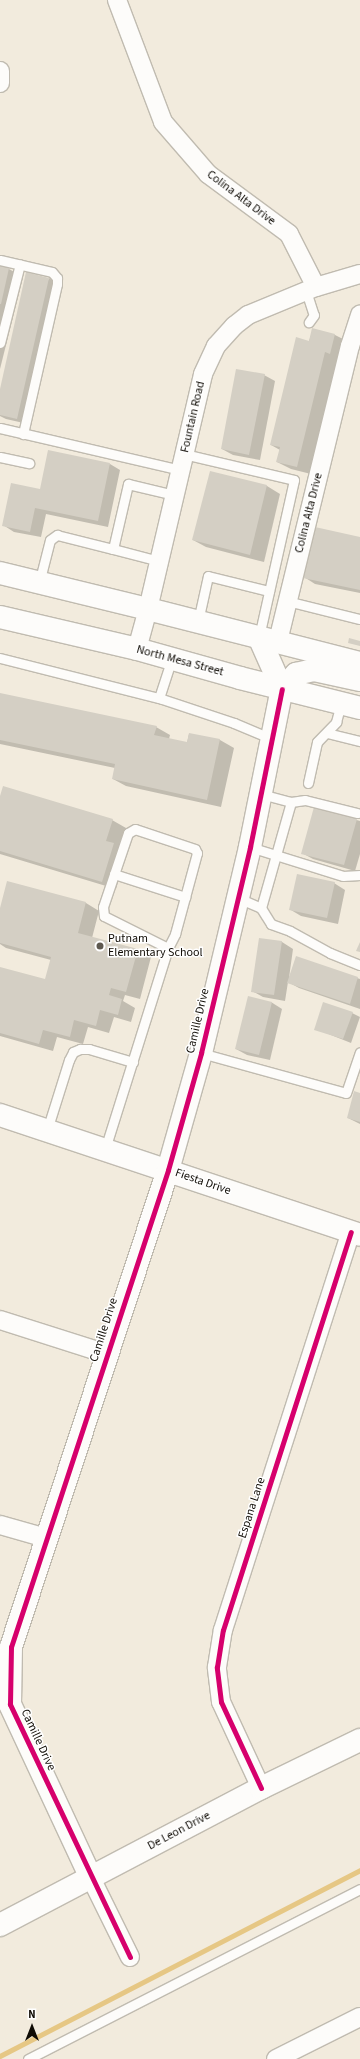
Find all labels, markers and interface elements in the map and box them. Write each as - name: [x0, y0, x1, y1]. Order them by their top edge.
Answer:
- street label: Colina Alta Drive: [204, 168, 278, 228]
- street label: Fountain Road: [178, 380, 208, 454]
- street label: Colina Alta Drive: [292, 471, 326, 555]
- street label: North Mesa Street: [135, 642, 225, 680]
- place label: Putnam Elementary School: [108, 932, 203, 960]
- marker: Putnam Elementary School: [95, 941, 105, 951]
- street label: Camille Drive: [184, 987, 212, 1055]
- street label: Fiesta Drive: [173, 1166, 233, 1198]
- street label: Camille Drive: [87, 1296, 121, 1364]
- street label: Espana Lane: [235, 1476, 269, 1540]
- street label: Camille Drive: [17, 1707, 59, 1773]
- street label: De Leon Drive: [145, 1808, 213, 1854]
- north arrow: [12, 2007, 52, 2047]
- text: N: [28, 2007, 36, 2022]

